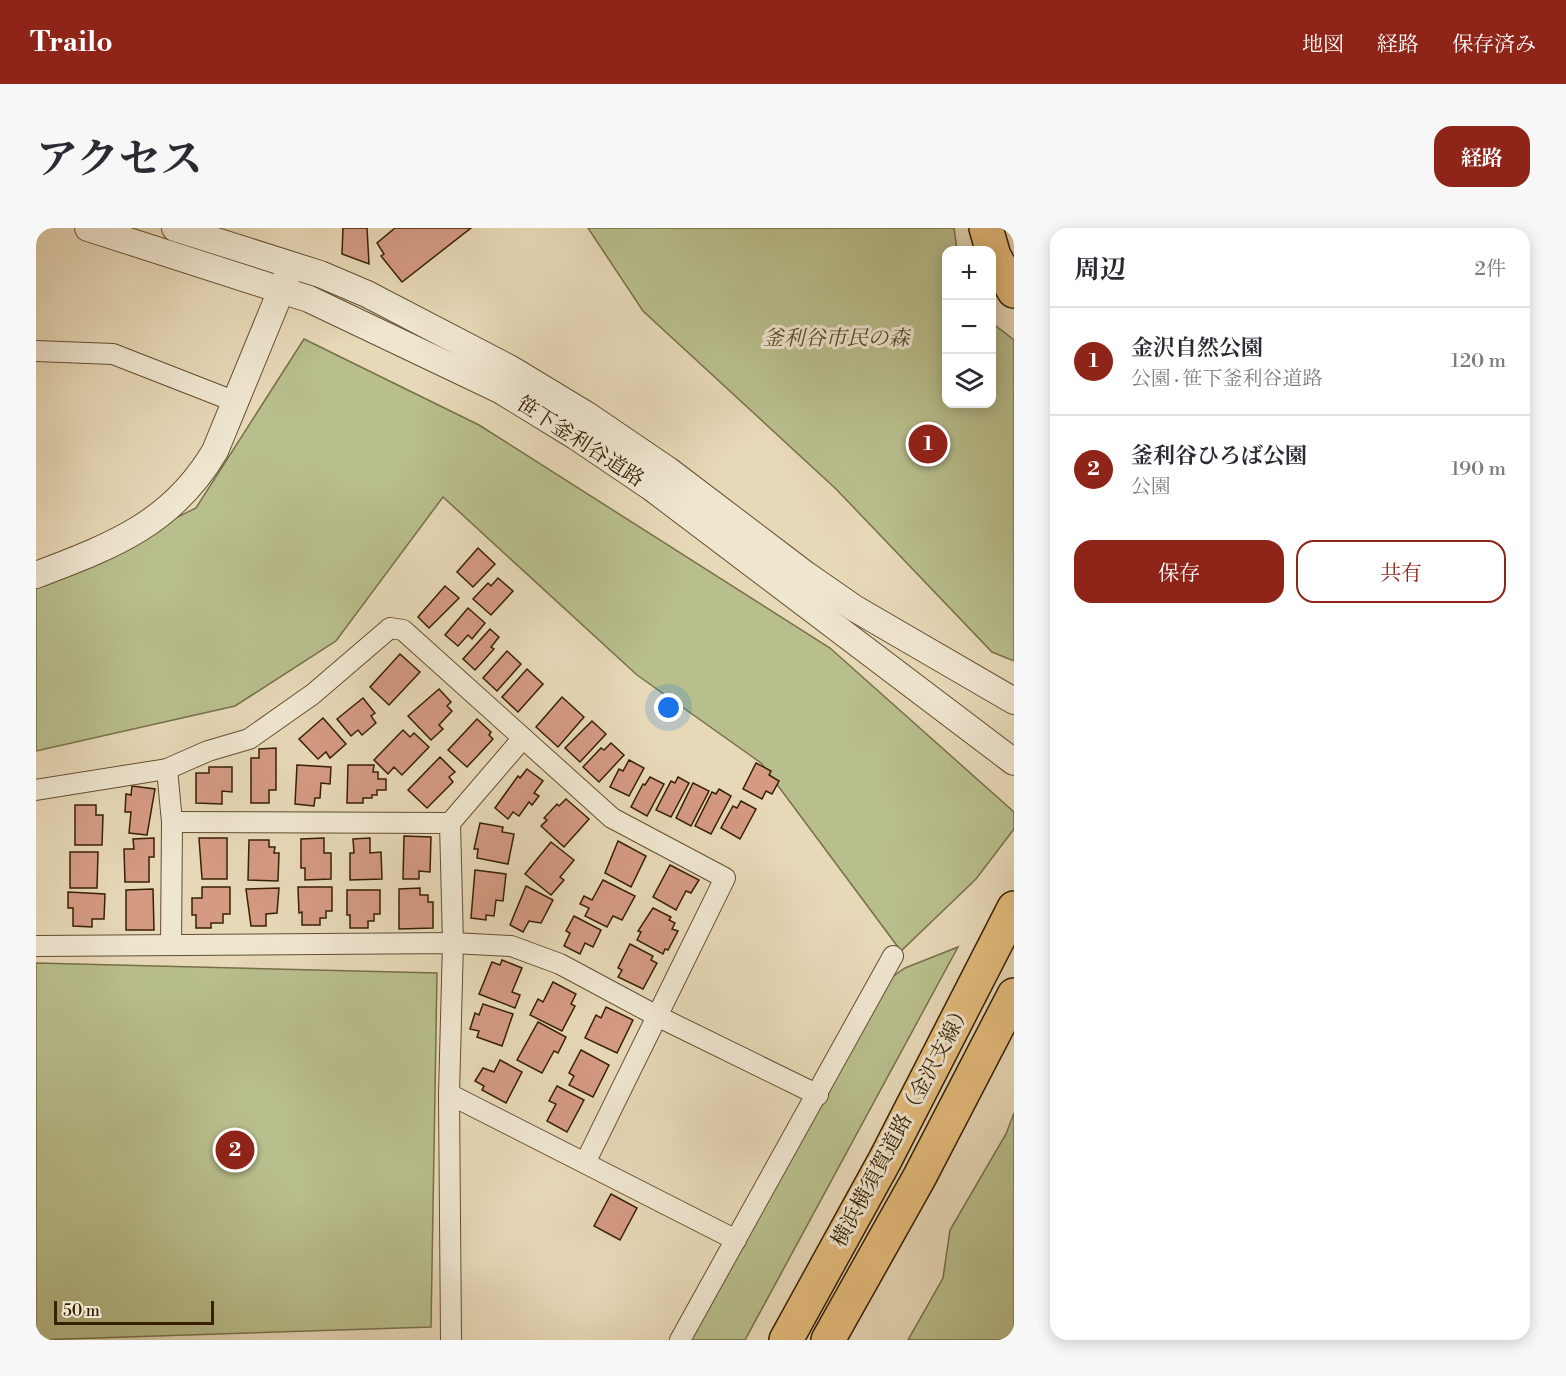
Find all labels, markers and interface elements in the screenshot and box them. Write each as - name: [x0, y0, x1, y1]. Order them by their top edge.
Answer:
- text: Trailo: [30, 25, 113, 60]
- text: 地図: [1302, 32, 1344, 58]
- text: 経路: [1377, 32, 1419, 58]
- text: 保存済み: [1452, 32, 1536, 58]
- button: 経路: [1434, 126, 1530, 187]
- text: アクセス: [36, 134, 203, 187]
- map controls: [942, 246, 996, 408]
- button: +: [942, 246, 996, 300]
- text: 周辺: [1074, 254, 1126, 286]
- text: 2件: [1475, 257, 1506, 282]
- button: −: [942, 300, 996, 354]
- park label: 釜利谷市民の森: [763, 326, 911, 352]
- text: 金沢自然公園: [1131, 335, 1263, 362]
- text: 1: [1089, 349, 1098, 374]
- text: 120 m: [1451, 349, 1506, 374]
- button: layers: [942, 354, 996, 408]
- text: 公園 · 笹下釜利谷道路: [1131, 367, 1323, 392]
- street label: 笹下釜利谷道路: [511, 391, 649, 493]
- pin: 1: [908, 422, 948, 466]
- text: 釜利谷ひろば公園: [1131, 443, 1307, 470]
- text: 2: [1087, 457, 1100, 482]
- text: 190 m: [1451, 457, 1506, 482]
- text: 公園: [1131, 475, 1171, 500]
- button: 保存: [1074, 540, 1284, 603]
- button: 共有: [1296, 540, 1506, 603]
- your location: [654, 693, 683, 722]
- street label: 横浜横須賀道路（金沢支線）: [826, 998, 978, 1252]
- pin: 2: [216, 1128, 254, 1172]
- scale bar: [54, 1298, 214, 1326]
- text: 50 m: [63, 1301, 100, 1321]

